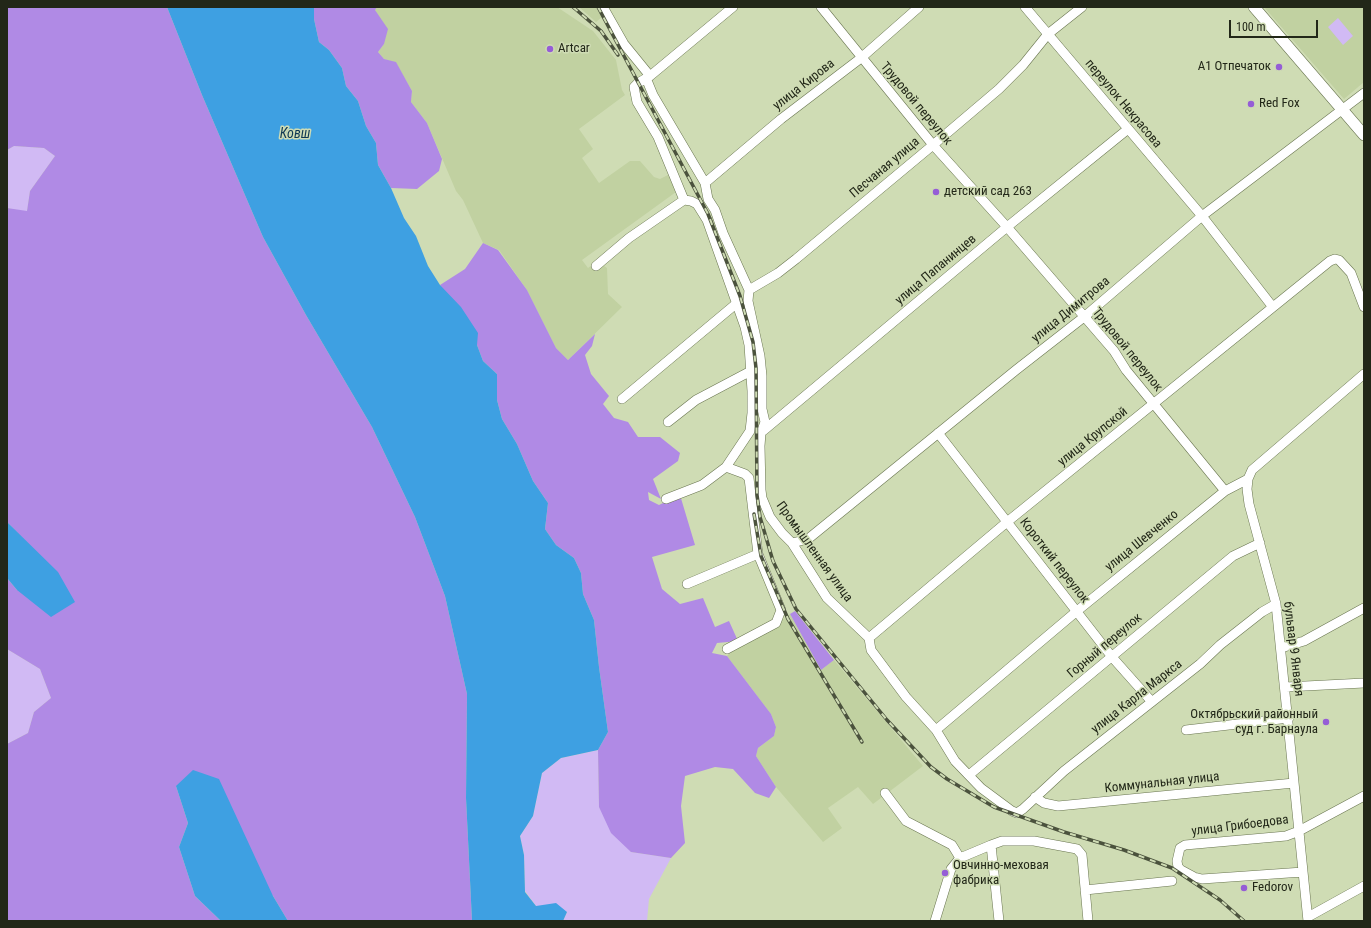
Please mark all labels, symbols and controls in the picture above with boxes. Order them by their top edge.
scale bar [1231,12,1320,38]
text: 100 m [1236,20,1266,34]
place label: Artcar [558,41,590,57]
marker: Artcar [545,44,555,54]
street label: улица Кирова [770,56,838,114]
street label: переулок Некрасова [1081,56,1165,152]
street label: Трудовой переулок [877,59,955,149]
place label: А1 Отпечаток [1198,59,1271,75]
marker: А1 Отпечаток [1274,62,1284,72]
place label: Red Fox [1259,96,1300,112]
marker: Red Fox [1246,99,1256,109]
water label: Ковш [280,126,310,142]
street label: Песчаная улица [847,134,923,202]
place label: детский сад 263 [944,184,1032,200]
marker: детский сад 263 [931,187,941,197]
street label: улица Папанинцев [892,232,980,308]
street label: улица Димитрова [1029,274,1113,346]
street label: Трудовой переулок [1088,305,1166,395]
street label: улица Крупской [1055,404,1131,470]
street label: Промышленная улица [772,499,856,605]
street label: улица Шевченко [1102,507,1182,575]
street label: Короткий переулок [1016,515,1092,607]
street label: бульвар 9 Января [1279,601,1307,697]
street label: Горный переулок [1064,610,1146,682]
street label: улица Карла Маркса [1088,657,1186,737]
place label: Октябрьский районный суд г. Барнаула [1190,707,1318,738]
marker: Октябрьский районный суд г. Барнаула [1321,717,1331,727]
street label: Коммунальная улица [1104,769,1220,797]
street label: улица Грибоедова [1191,812,1289,840]
place label: Овчинно-меховая фабрика [953,858,1049,889]
marker: Овчинно-меховая фабрика [940,868,950,878]
place label: Fedorov [1252,880,1293,896]
marker: Fedorov [1239,883,1249,893]

